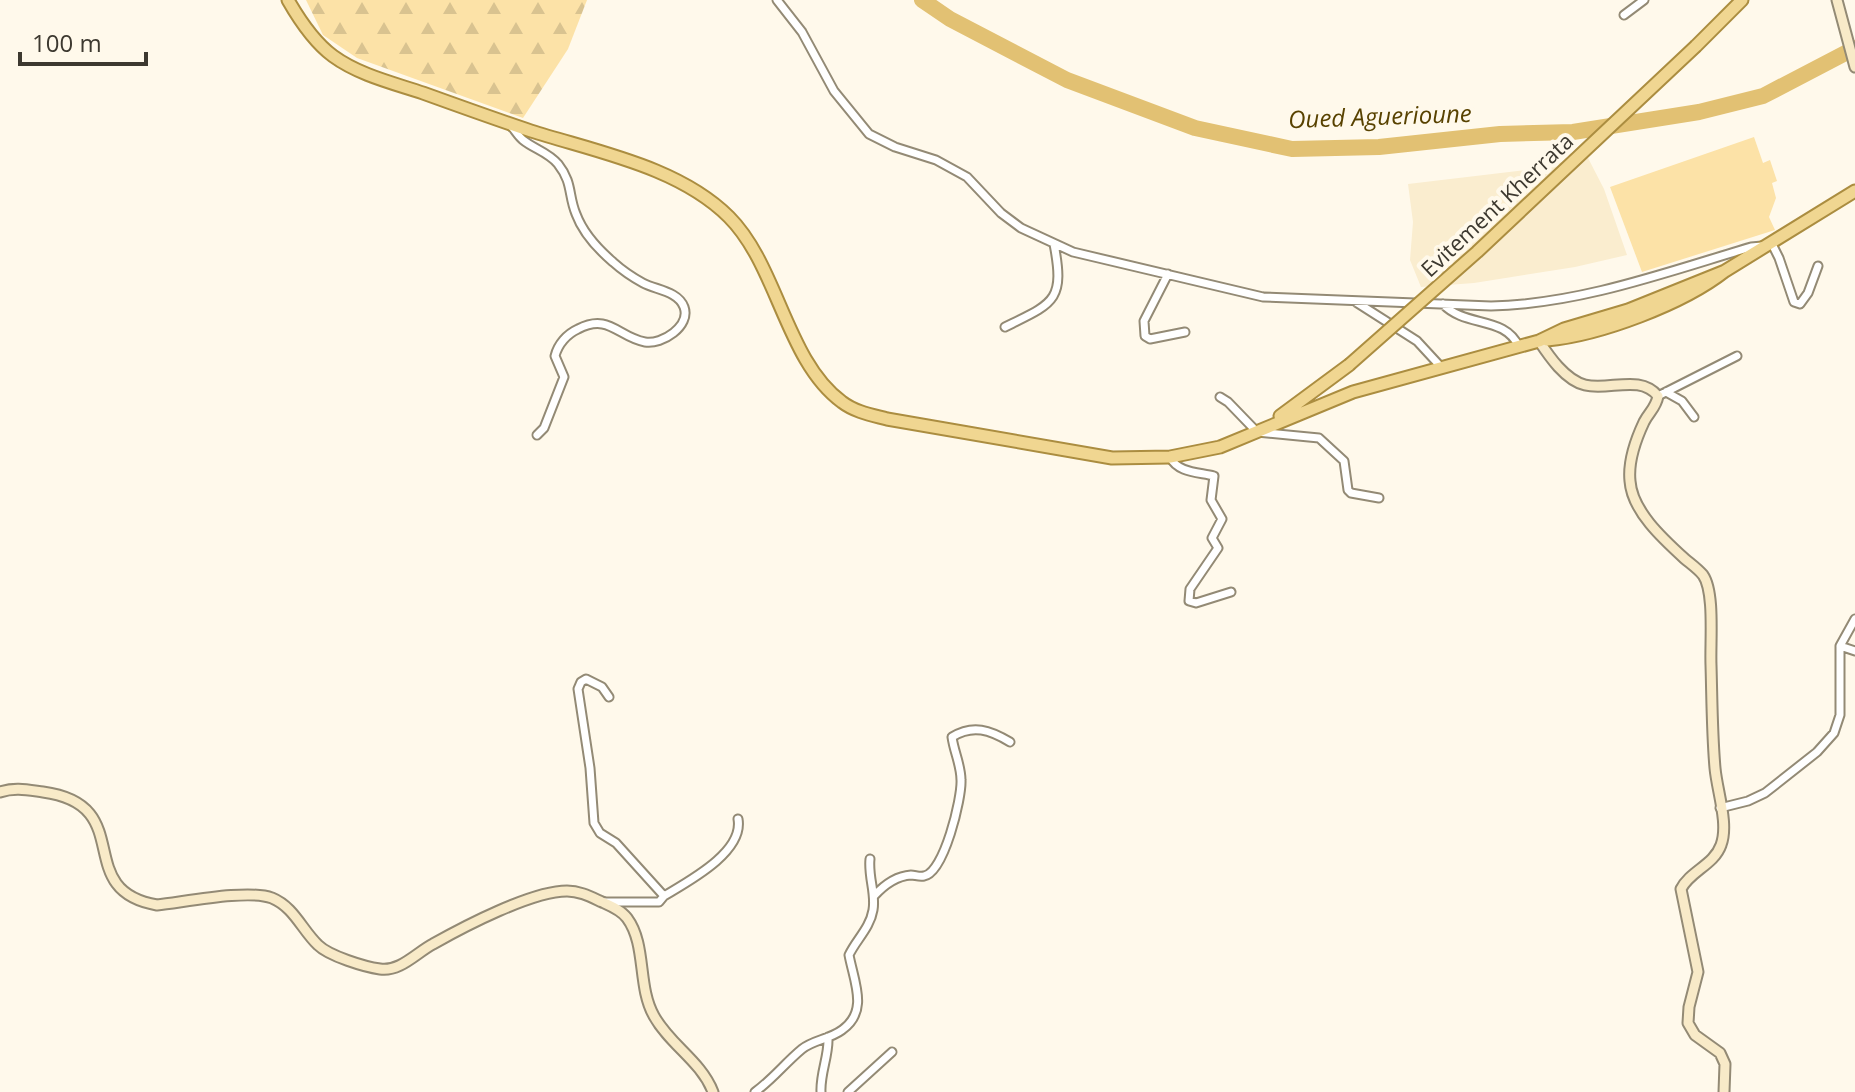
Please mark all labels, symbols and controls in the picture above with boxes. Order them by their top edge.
scale bar [20,16,146,66]
text: 100 m [32,26,102,59]
water label: Oued Aguerioune [1288,96,1472,135]
street label: Evitement Kherrata [1414,126,1579,283]

